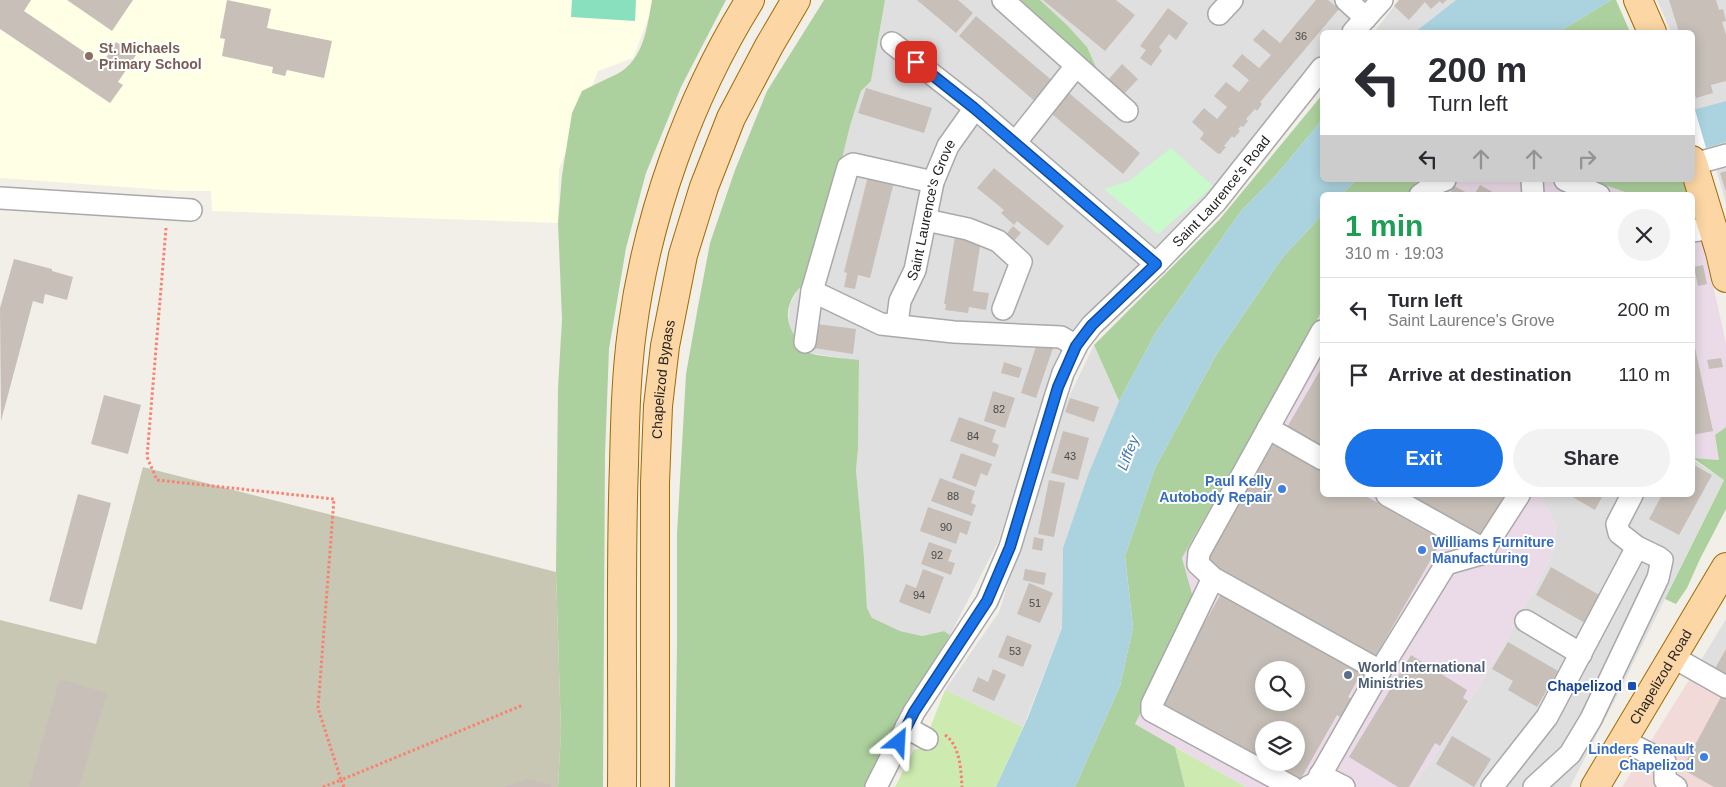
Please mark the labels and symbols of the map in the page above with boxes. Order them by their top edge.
house number: 36 [1295,30,1307,42]
place label: St. Michaels Primary School [99,40,202,72]
pin [895,41,937,83]
marker: St. Michaels Primary School [83,50,95,62]
street label: Saint Laurence's Road [1169,133,1273,250]
street label: Saint Laurence's Grove [903,136,958,283]
street label: Chapelizod Bypass [649,318,678,439]
house number: 82 [993,403,1005,415]
house number: 84 [967,430,979,442]
water label: Liffey [1113,432,1142,473]
house number: 43 [1064,450,1076,462]
place label: Paul Kelly Autobody Repair [1159,473,1273,505]
marker: Paul Kelly Autobody Repair [1276,483,1288,495]
house number: 88 [947,490,959,502]
house number: 90 [940,521,952,533]
place label: Williams Furniture Manufacturing [1432,534,1554,566]
marker: Williams Furniture Manufacturing [1416,544,1428,556]
house number: 92 [931,549,943,561]
house number: 94 [913,589,925,601]
house number: 51 [1029,597,1041,609]
street label: Chapelizod Road [1626,627,1695,727]
house number: 53 [1009,645,1021,657]
place label: World International Ministries [1358,659,1485,691]
marker: World International Ministries [1342,669,1354,681]
place label: Chapelizod [1547,678,1622,694]
marker: Chapelizod [1626,680,1638,692]
position arrow [872,715,924,767]
place label: Linders Renault Chapelizod [1588,741,1694,773]
marker: Linders Renault Chapelizod [1698,751,1710,763]

